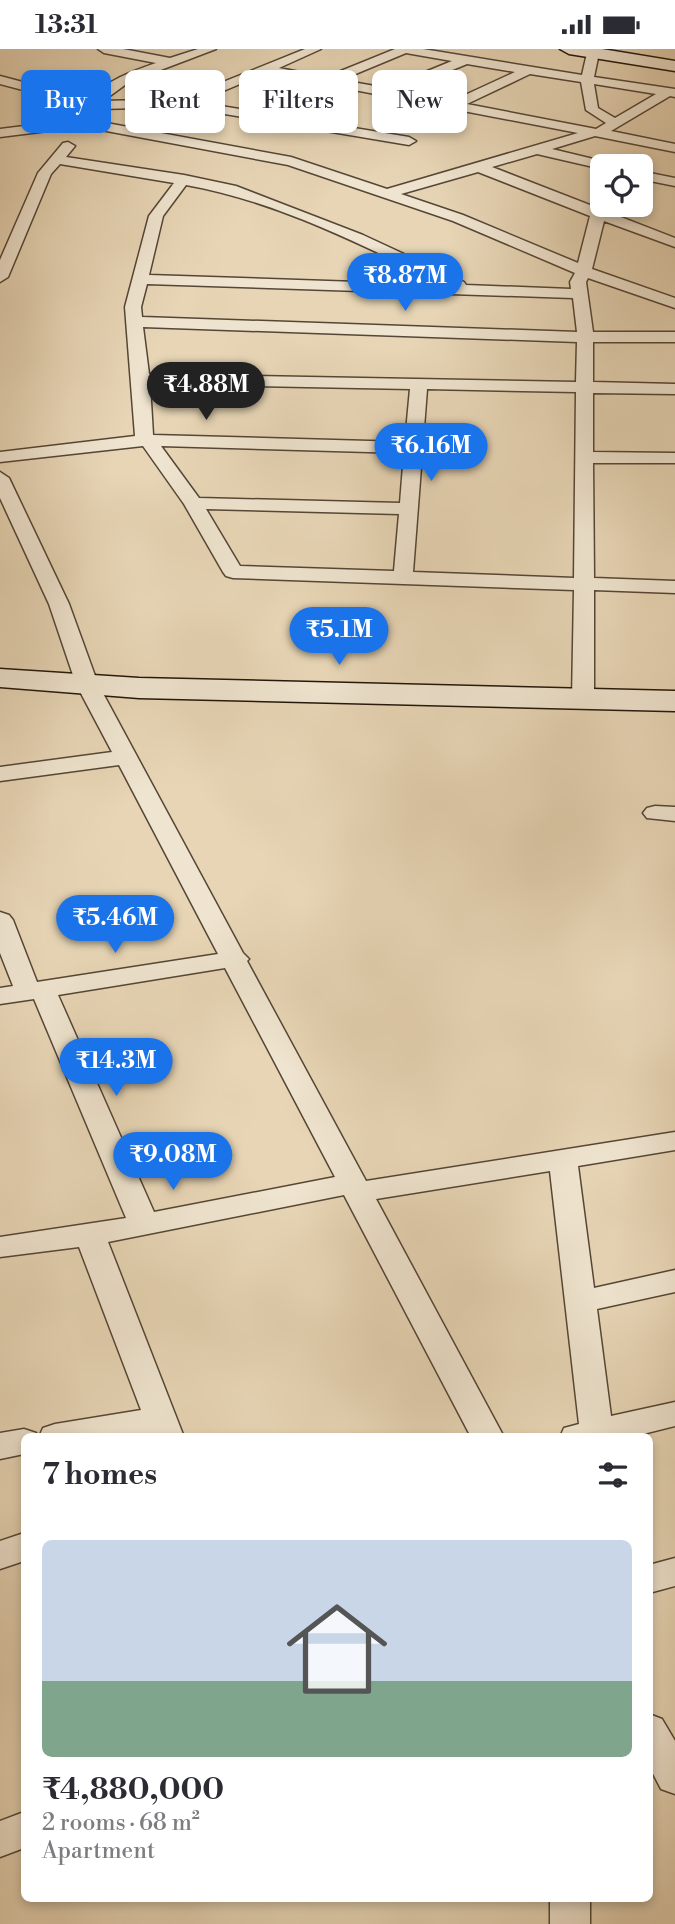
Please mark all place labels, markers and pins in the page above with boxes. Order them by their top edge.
pin: ₹8.87M [348,253,462,313]
pin: ₹4.88M [149,363,263,422]
pin: ₹6.16M [374,423,488,483]
pin: ₹5.1M [290,607,388,667]
pin: ₹5.46M [58,895,172,955]
pin: ₹14.3M [59,1039,173,1098]
pin: ₹9.08M [116,1133,230,1192]

